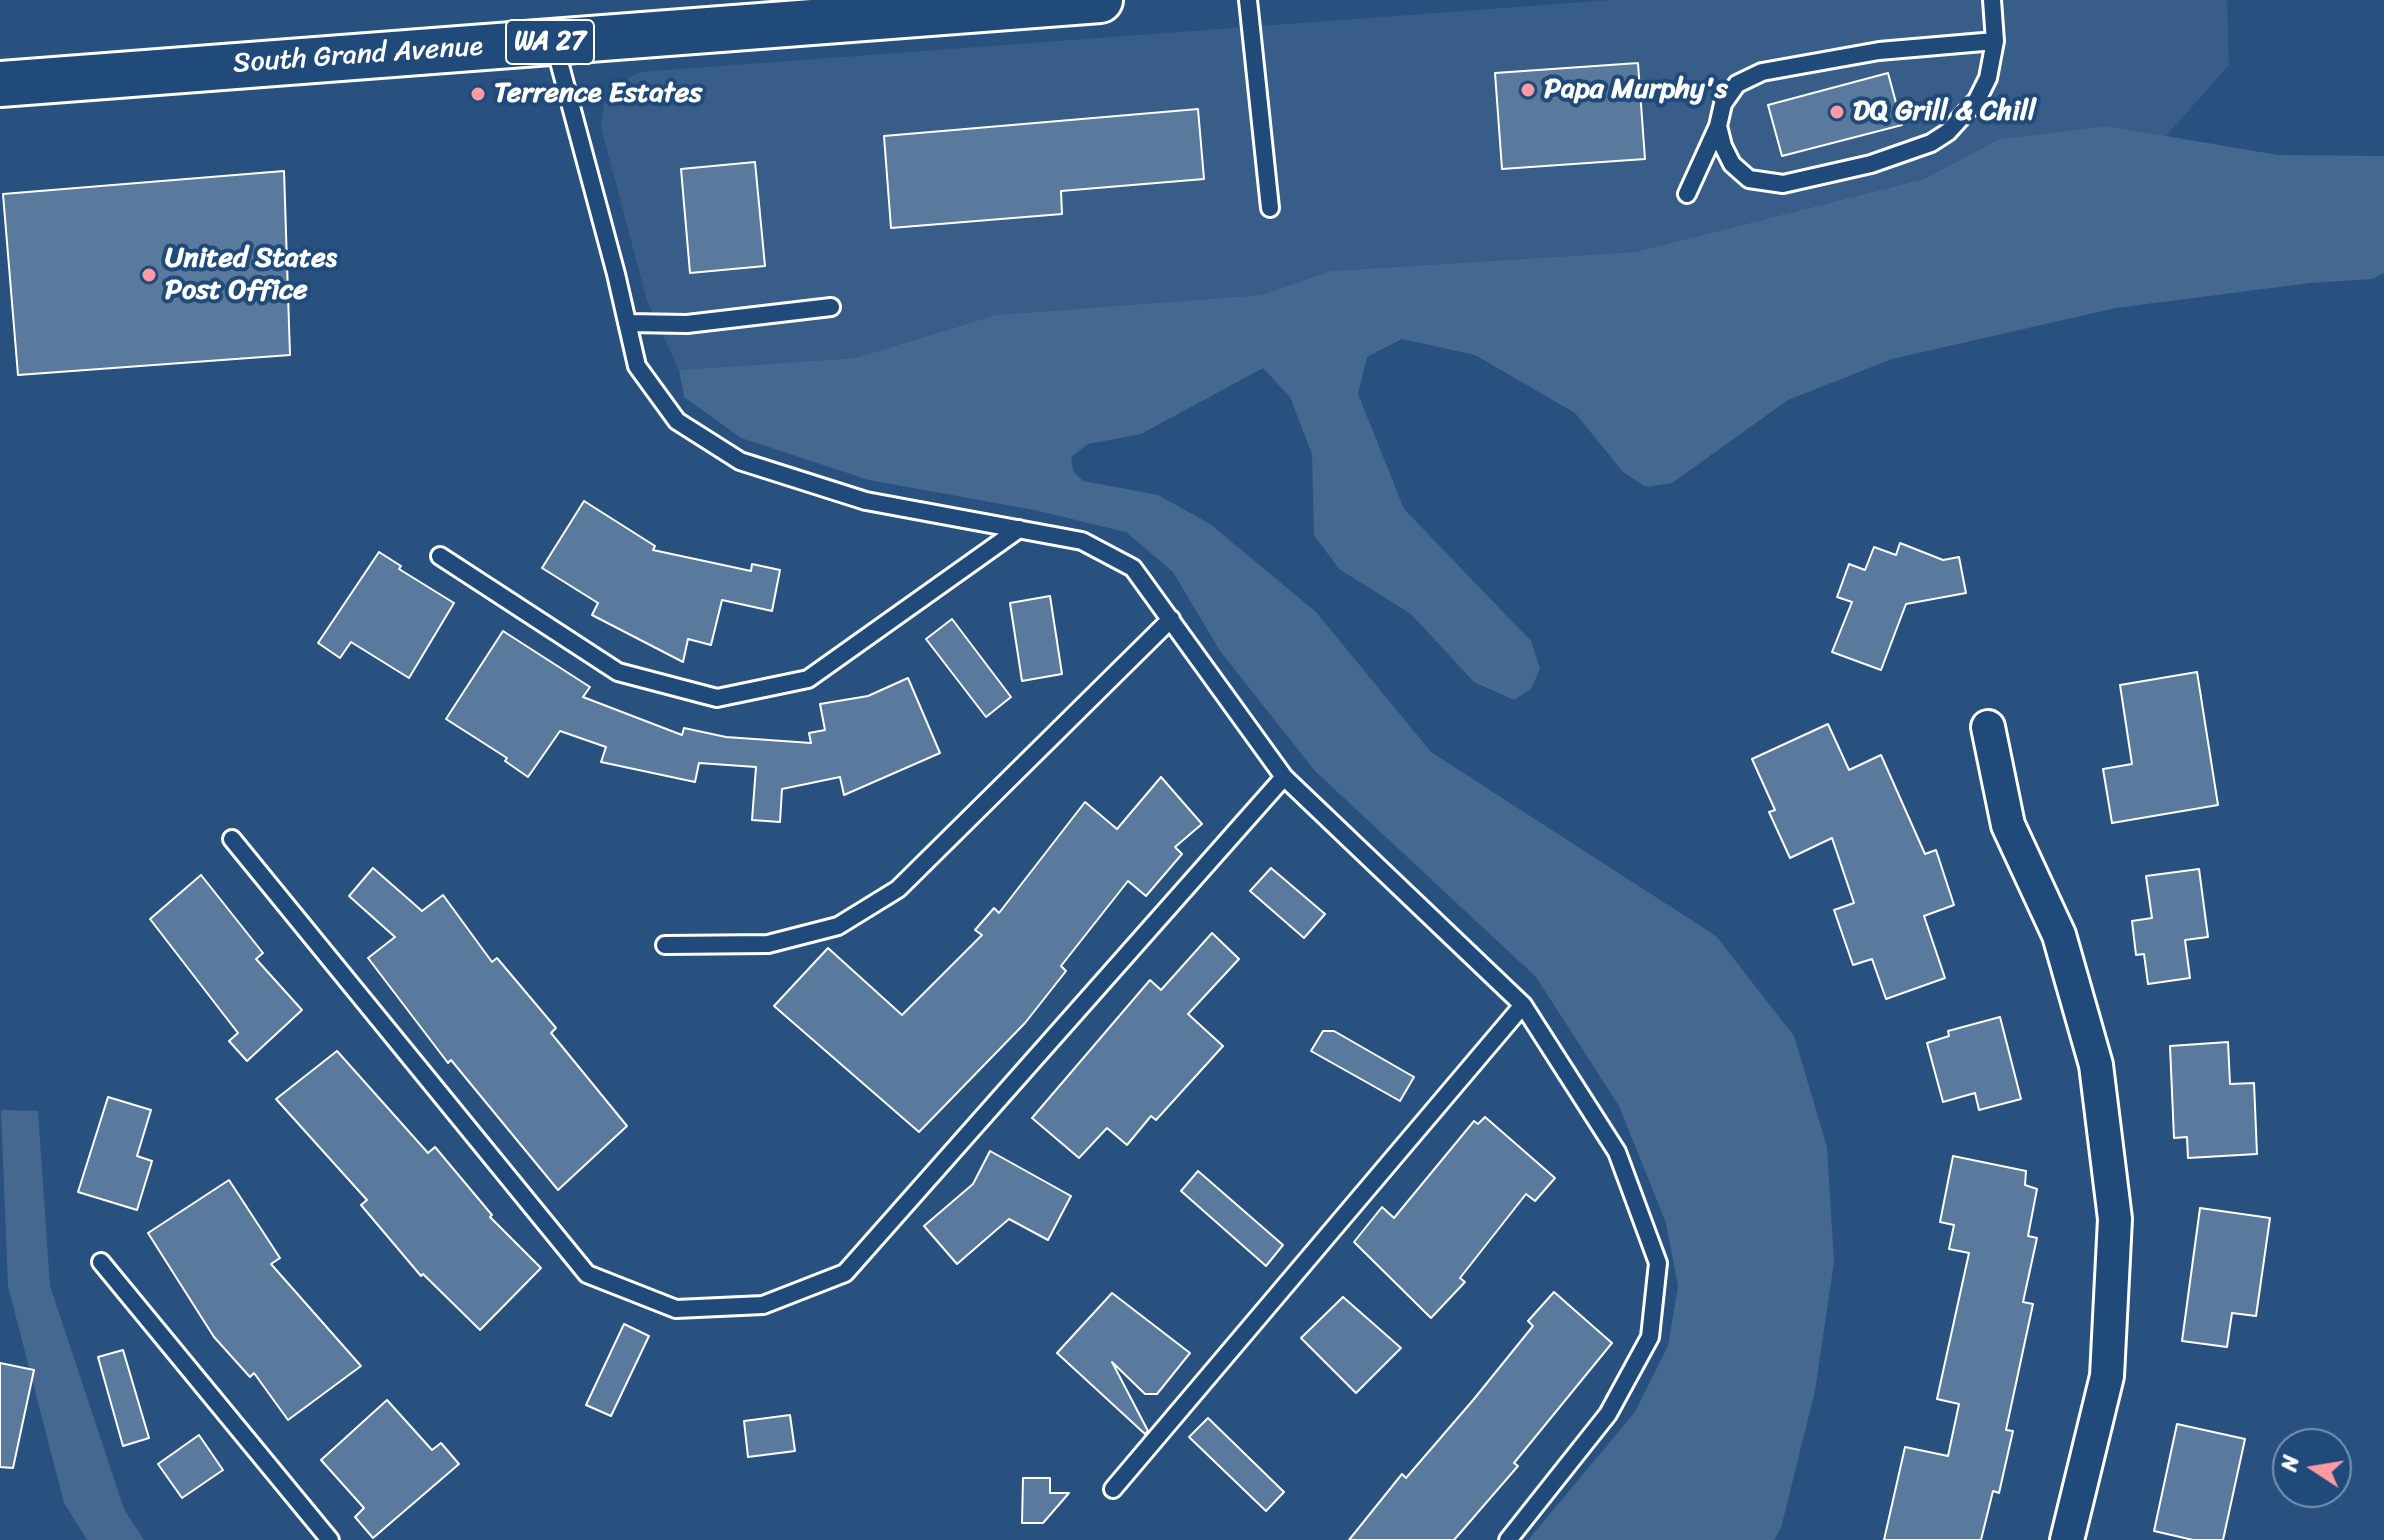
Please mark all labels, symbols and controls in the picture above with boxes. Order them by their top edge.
road number: WA 27 [506,20,594,64]
street label: South Grand Avenue [232,31,484,81]
place label: Papa Murphy's [1544,73,1728,107]
place label: Terrence Estates [494,77,702,111]
marker: Papa Murphy's [1519,81,1537,99]
marker: Terrence Estates [469,85,487,103]
place label: DQ Grill & Chill [1853,95,2036,129]
marker: DQ Grill & Chill [1828,103,1846,121]
place label: United States Post Office [165,242,337,308]
marker: United States Post Office [140,266,158,284]
north arrow [2272,1428,2352,1508]
text: N [2269,1452,2311,1475]

